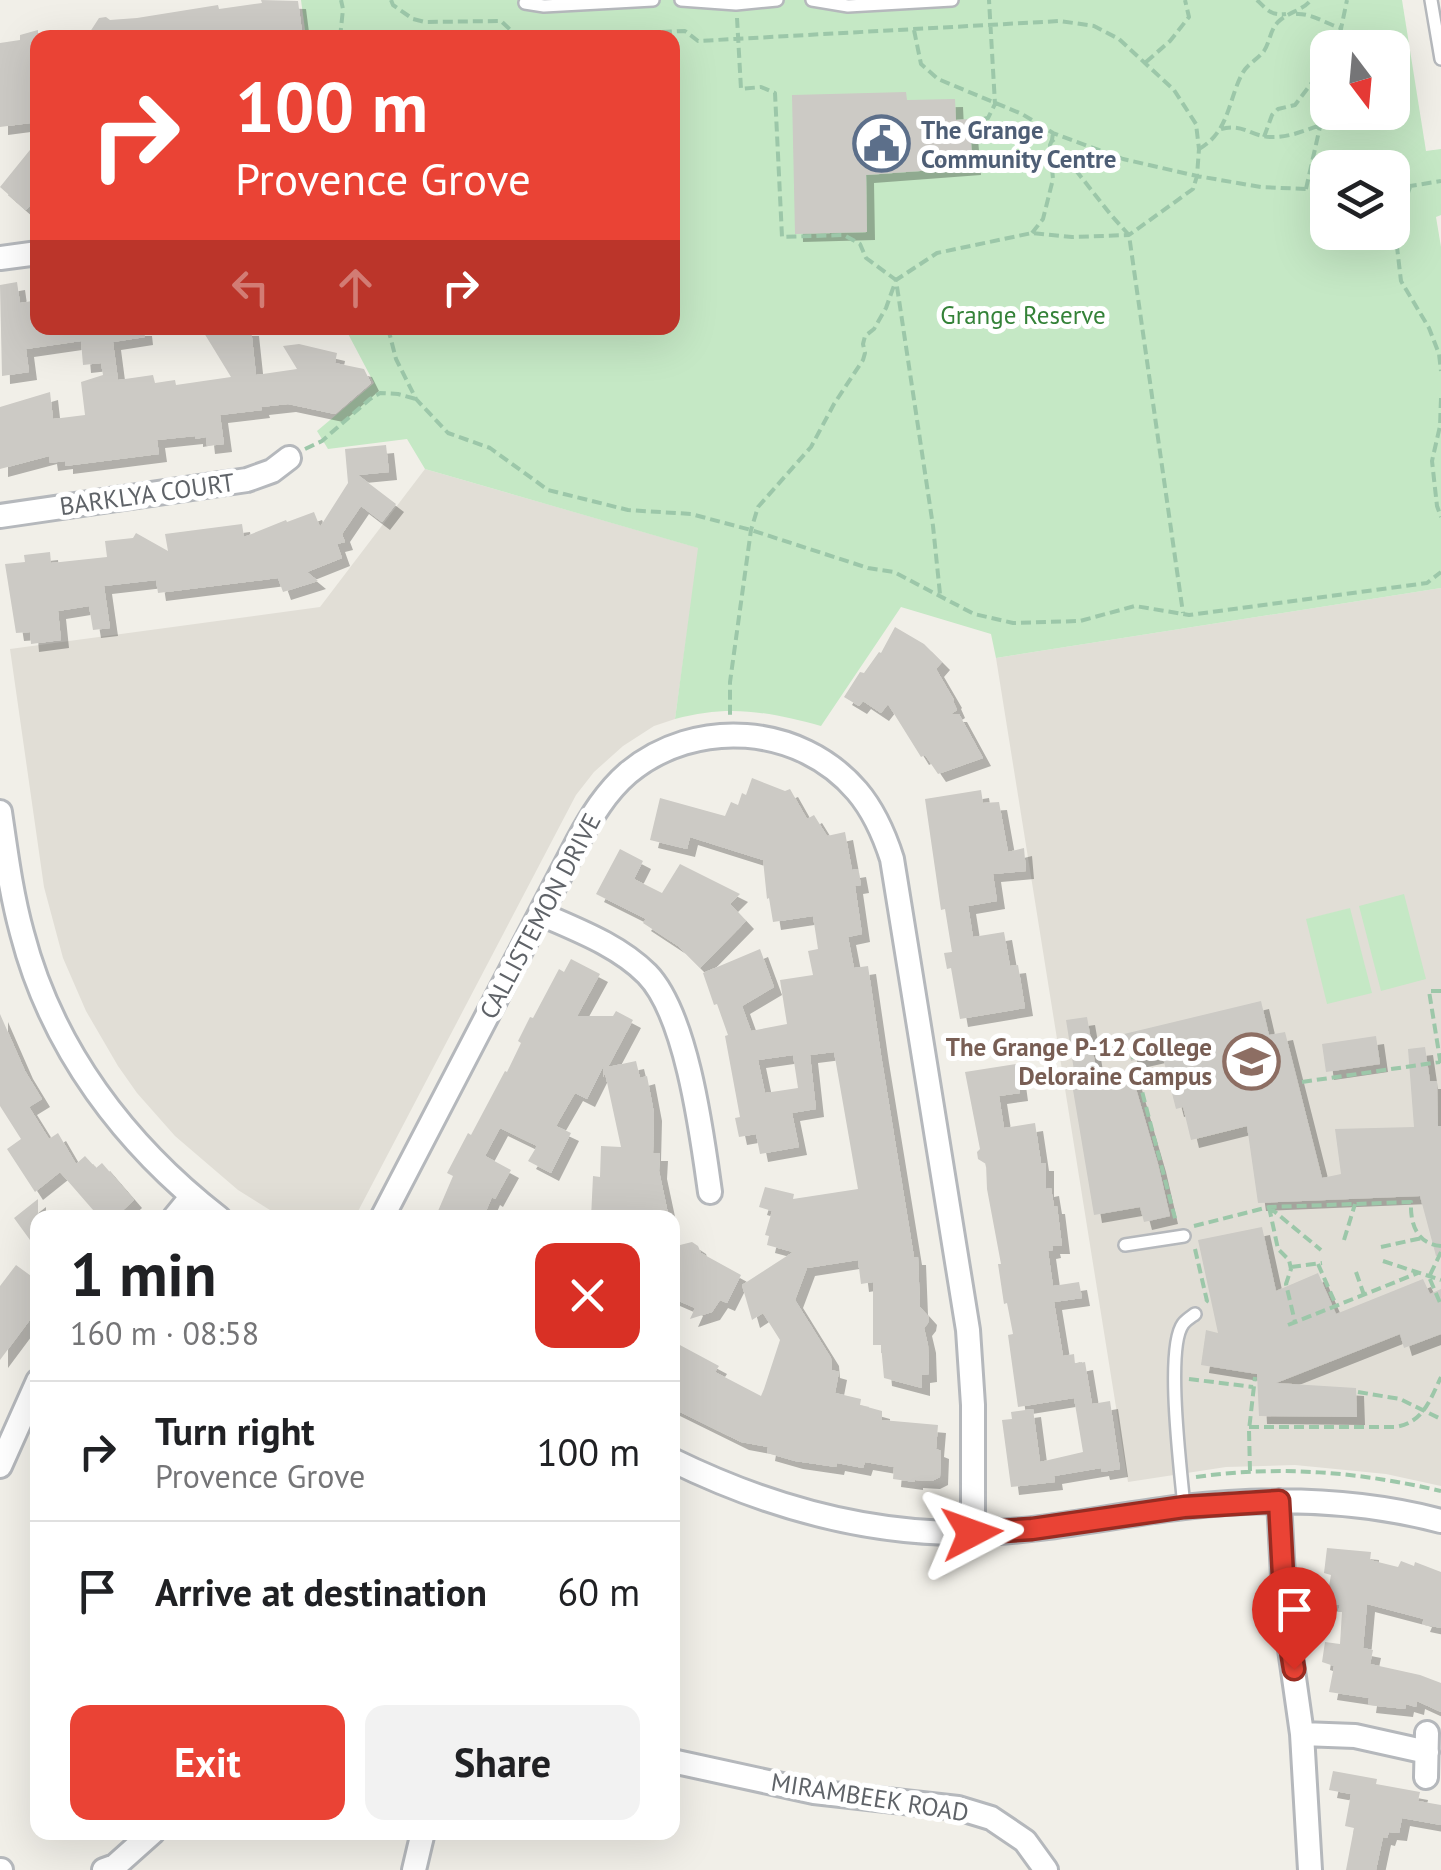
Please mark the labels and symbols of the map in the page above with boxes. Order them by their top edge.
north arrow [1310,30,1410,130]
public building icon: The Grange Community Centre [852,114,912,174]
place label: The Grange Community Centre [921,114,1116,175]
park label: Grange Reserve [940,299,1106,331]
street label: BARKLYA COURT [57,466,237,522]
street label: CALLISTEMON DRIVE [472,808,608,1024]
place label: The Grange P-12 College Deloraine Campus [946,1031,1212,1092]
school or university icon: The Grange P-12 College Deloraine Campus [1221,1031,1281,1091]
position arrow [920,1481,1024,1585]
pin [1252,1567,1337,1670]
street label: MIRAMBEEK ROAD [769,1766,971,1828]

